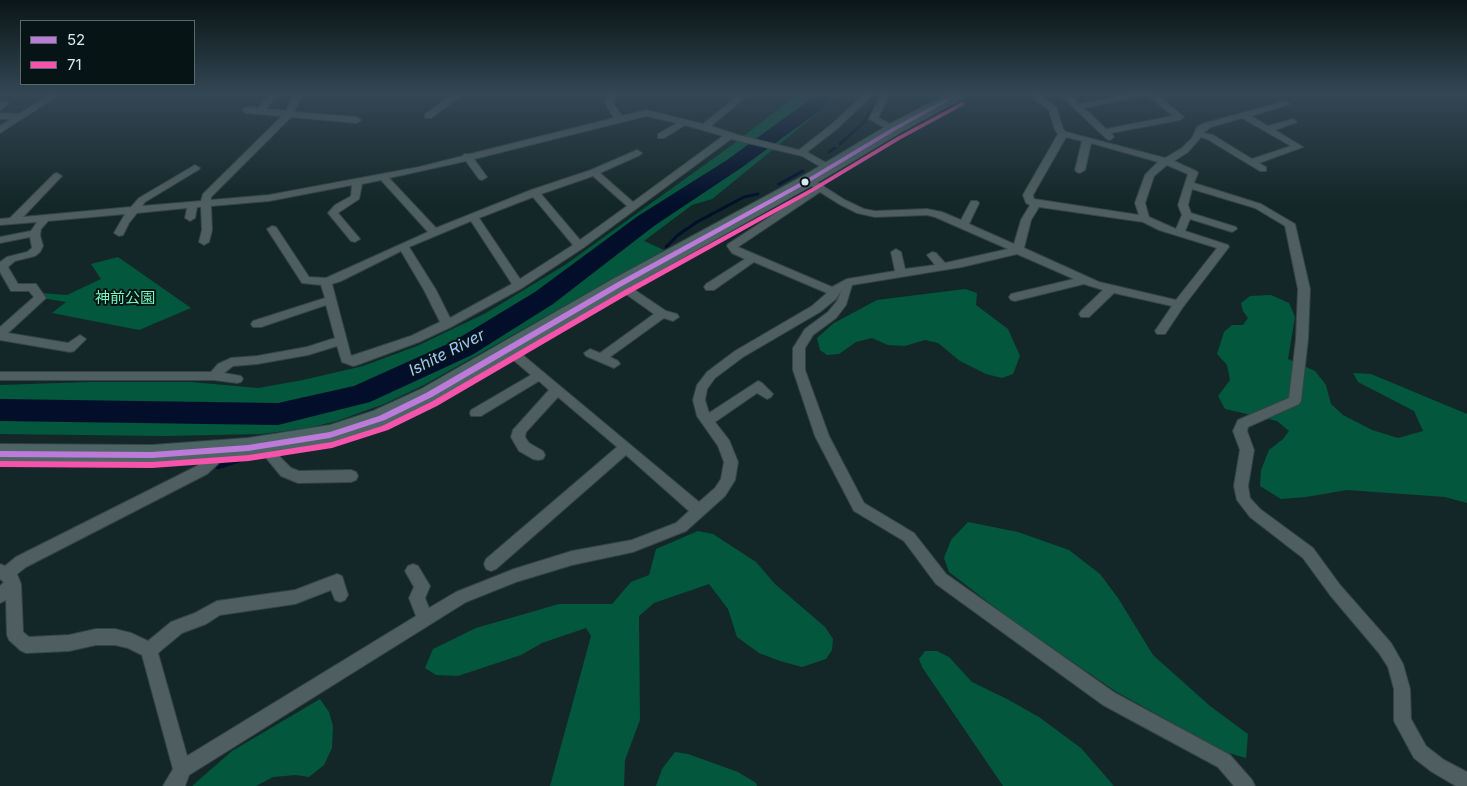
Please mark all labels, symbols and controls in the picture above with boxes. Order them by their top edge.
legend [20,20,195,85]
text: 52 [67,30,85,49]
text: 71 [67,55,82,74]
unlabelled marker [800,177,810,187]
park label: 神前公園 [95,289,155,307]
water label: Ishite River [406,326,488,380]

